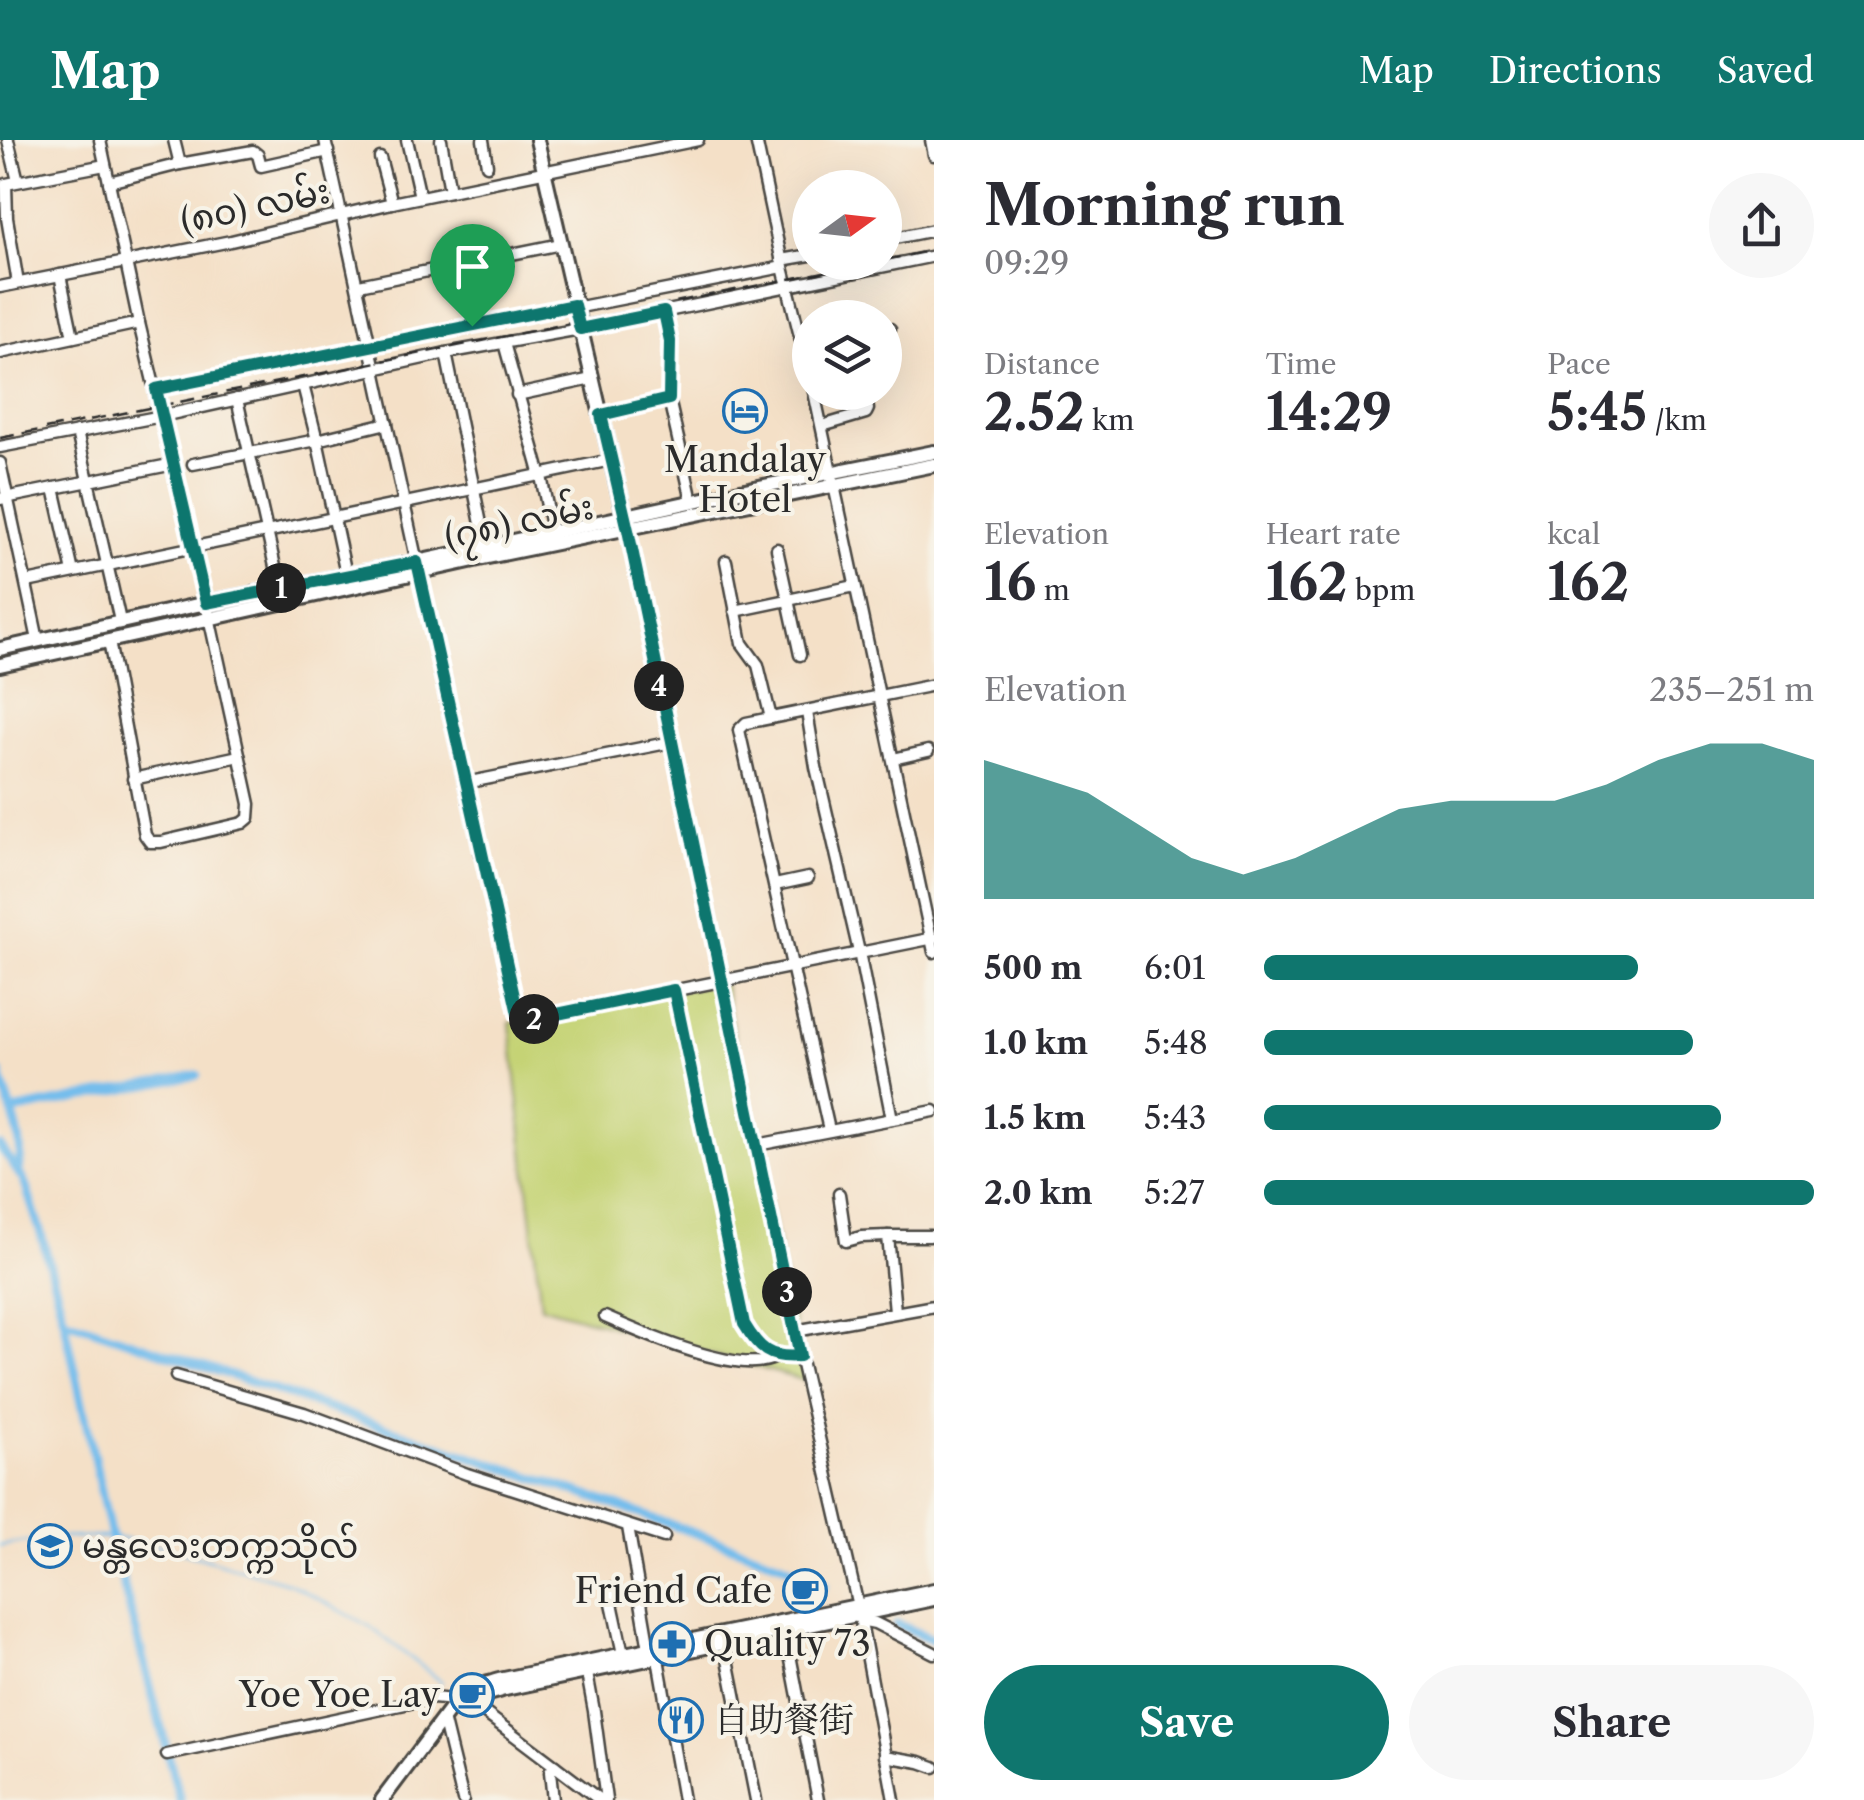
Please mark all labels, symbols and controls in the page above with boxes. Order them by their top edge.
text: Map [50,41,161,100]
text: Map [1359,49,1434,92]
text: Directions [1489,49,1662,92]
text: Saved [1717,49,1814,92]
street label: (၈၀) လမ်း [176,167,333,242]
north arrow [792,170,902,280]
map controls [792,170,902,410]
text: Morning run [984,172,1345,239]
button: share [1709,173,1814,278]
pin [430,224,515,327]
icon: arrive [445,239,500,294]
text: 09:29 [984,243,1069,282]
button: layers [792,300,902,410]
text: Distance [984,347,1100,381]
text: Time [1266,347,1336,381]
text: Pace [1547,347,1611,381]
text: 2.52 [984,381,1085,443]
text: 14:29 [1266,381,1392,443]
text: 5:45 [1547,381,1647,443]
hotel icon: Mandalay Hotel [722,388,768,434]
text: km [1085,403,1134,437]
text: /km [1647,403,1707,437]
place label: Mandalay Hotel [664,438,827,521]
street label: (၇၈) လမ်း [440,483,599,565]
text: Elevation [984,517,1109,551]
text: Heart rate [1266,517,1401,551]
text: kcal [1547,517,1600,551]
text: 16 [984,551,1036,613]
text: 162 [1266,551,1348,613]
text: 162 [1547,551,1629,613]
pin: 1 [256,563,306,613]
text: 1 [275,571,287,605]
text: m [1036,573,1070,607]
text: bpm [1348,573,1415,607]
pin: 4 [634,661,684,711]
text: 4 [651,669,667,703]
text: Elevation [984,670,1127,709]
text: 235–251 m [1649,670,1814,709]
text: 500 m [984,948,1082,987]
text: 6:01 [1144,948,1205,987]
pin: 2 [509,994,559,1044]
text: 2 [526,1002,542,1036]
text: 1.0 km [984,1023,1088,1062]
text: 5:48 [1144,1023,1208,1062]
text: 1.5 km [984,1098,1086,1137]
text: 5:43 [1144,1098,1206,1137]
text: 2.0 km [984,1173,1093,1212]
text: 5:27 [1144,1173,1205,1212]
pin: 3 [762,1267,812,1317]
text: 3 [779,1275,795,1309]
place label: မန္တလေးတက္ကသိုလ် [82,1522,358,1574]
school or university icon: မန္တလေးတက္ကသိုလ် [27,1523,73,1569]
cafe icon: Friend Cafe [782,1568,828,1614]
place label: Friend Cafe [575,1569,772,1612]
pharmacy icon: Quality 73 [649,1621,695,1667]
place label: Quality 73 [704,1622,871,1665]
button: Save [984,1665,1389,1780]
button: Share [1409,1665,1814,1780]
cafe icon: Yoe Yoe Lay [449,1672,495,1718]
place label: Yoe Yoe Lay [238,1673,441,1716]
restaurant icon: 自助餐街 [658,1697,704,1743]
place label: 自助餐街 [714,1698,854,1741]

